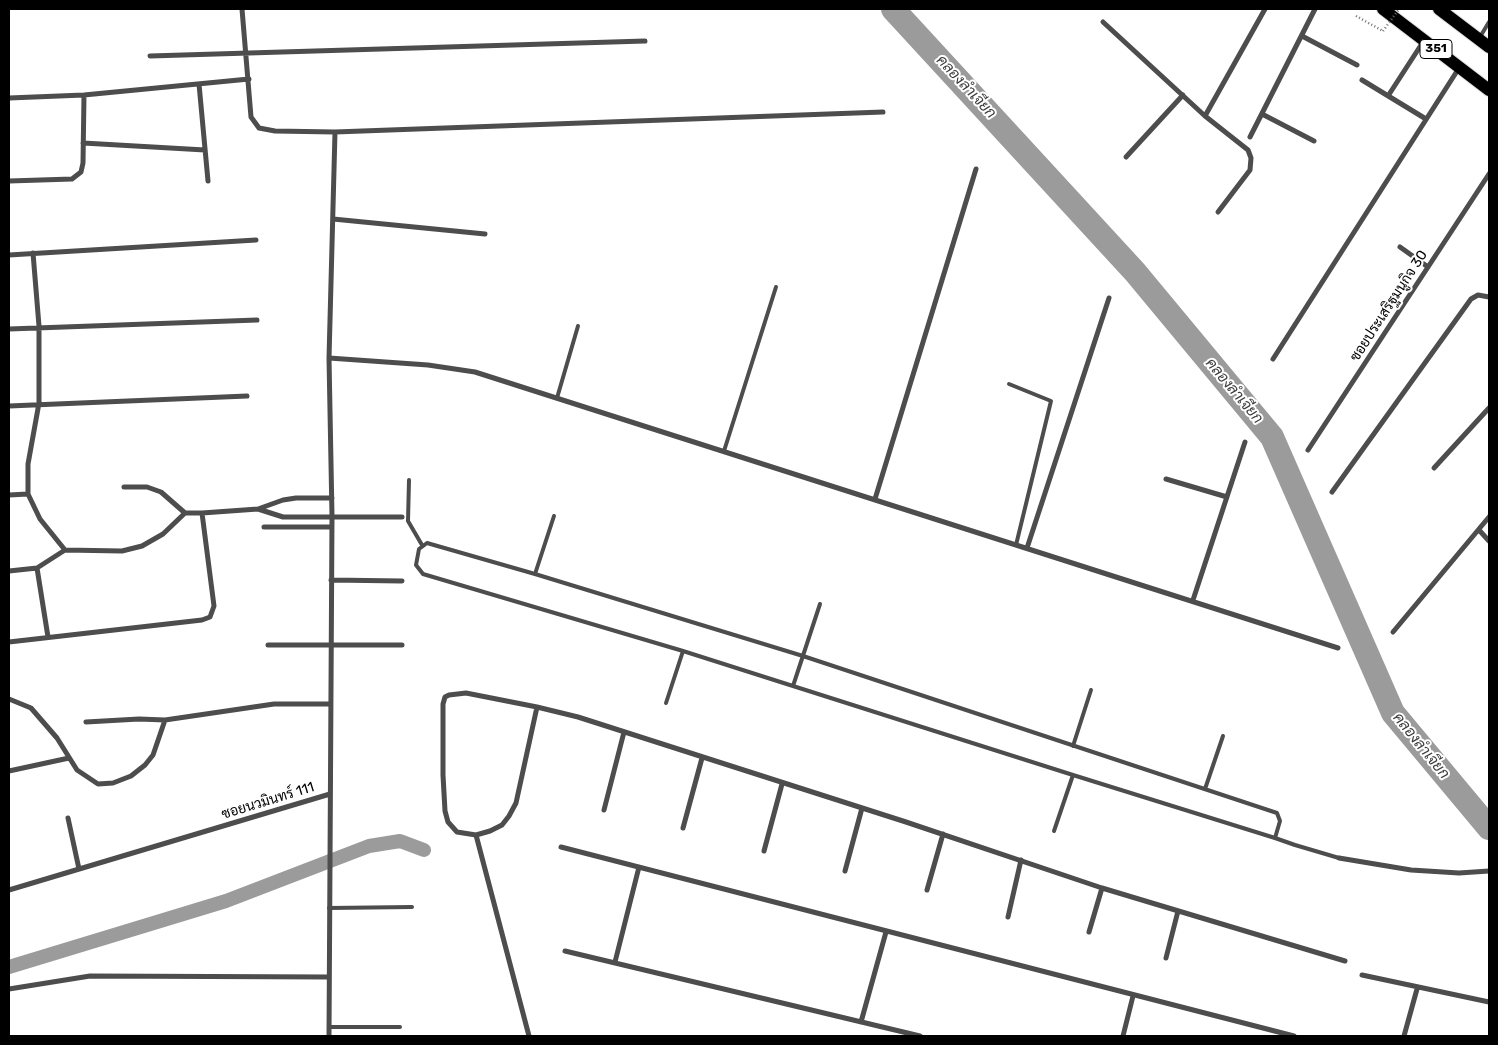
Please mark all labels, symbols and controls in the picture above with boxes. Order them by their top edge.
road number: 351 [1420,40,1452,59]
water label: คลองลำเจียก [932,52,1000,122]
street label: ซอยประเสริฐมนูกิจ 30 [1347,247,1431,365]
water label: คลองลำเจียก [1202,355,1266,427]
water label: คลองลำเจียก [1389,709,1453,783]
street label: ซอยนวมินทร์ 111 [220,779,316,823]

